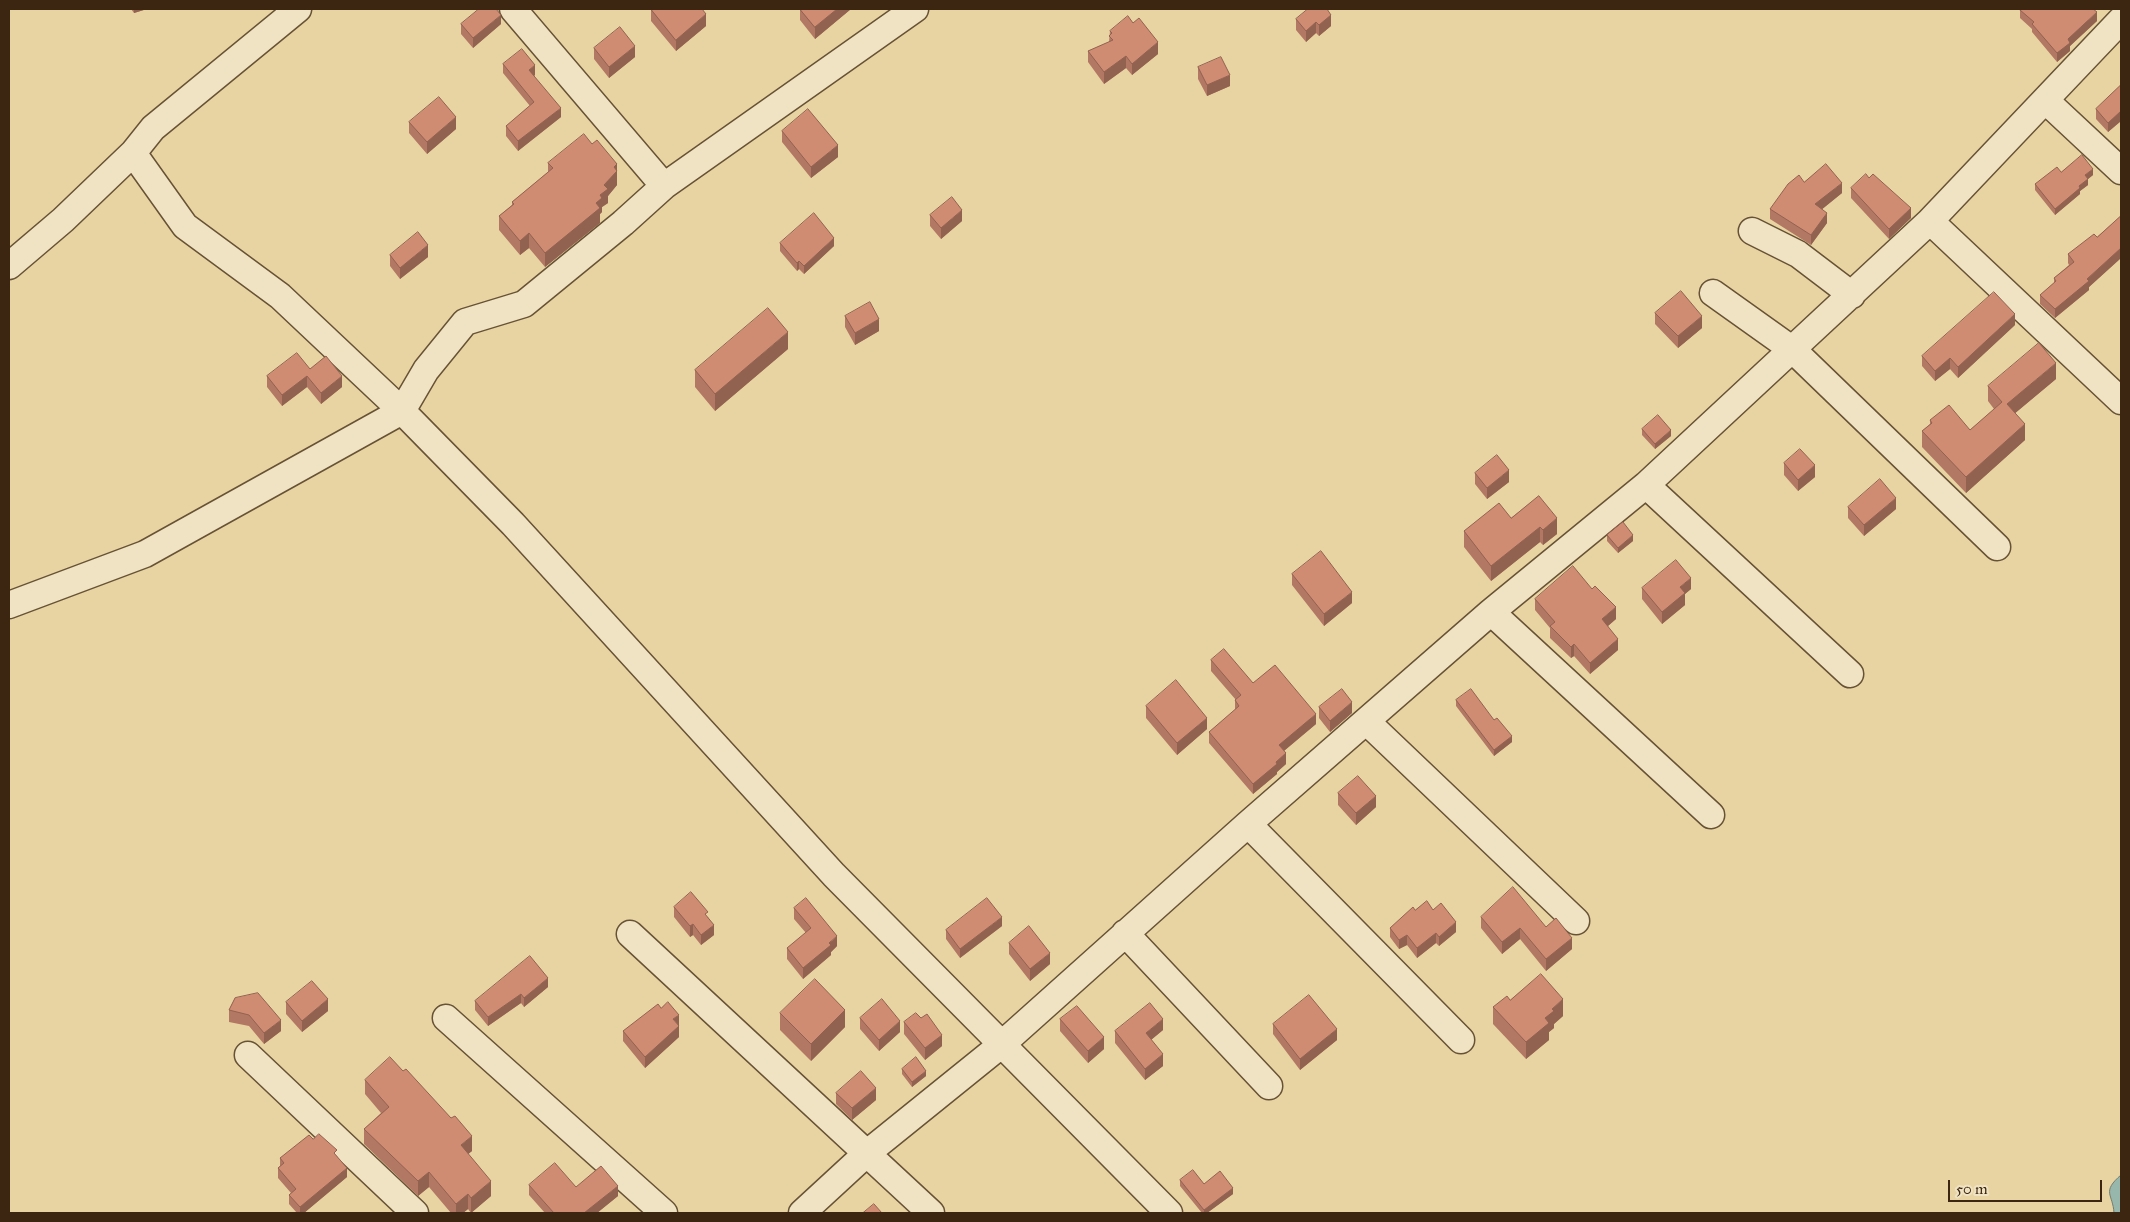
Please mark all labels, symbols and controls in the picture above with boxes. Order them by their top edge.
scale bar [1950,1170,2104,1202]
text: 50 m [1956,1180,1988,1198]

